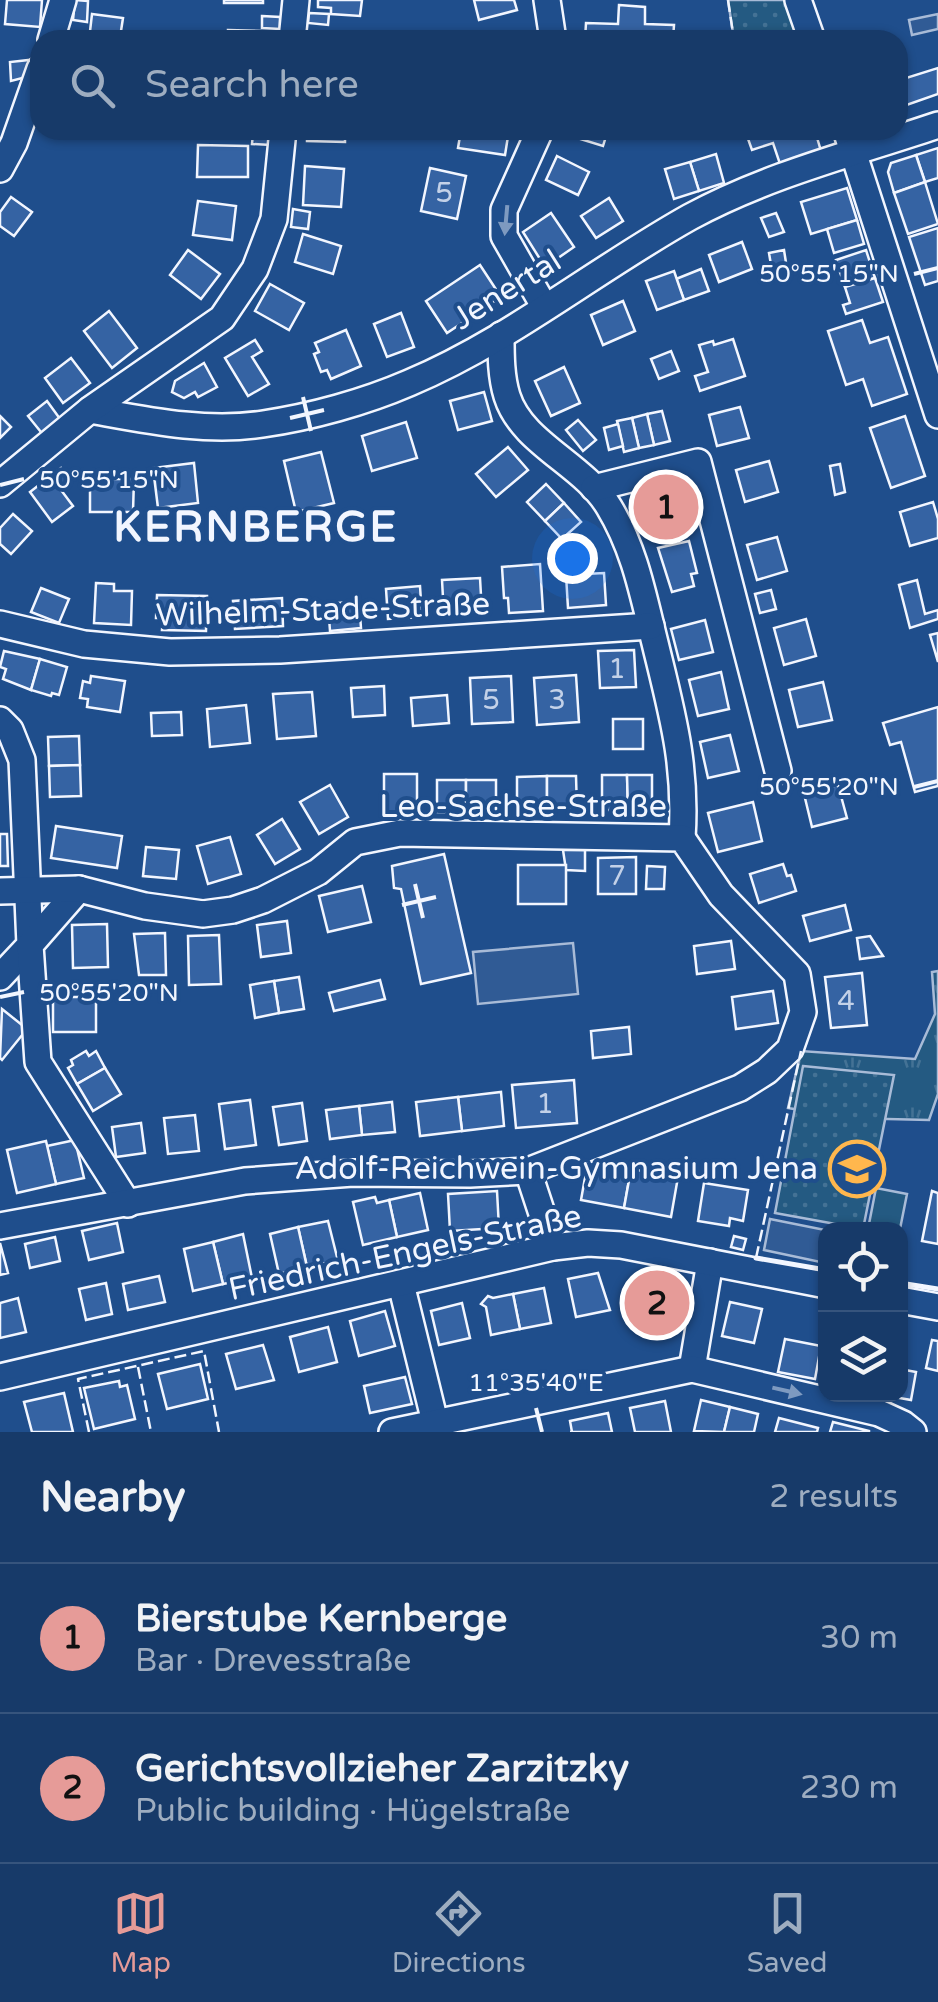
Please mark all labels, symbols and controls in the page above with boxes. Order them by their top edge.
search box [30,30,908,140]
icon: search [65,58,120,113]
text: Search here [145,62,359,108]
house number: 5 [435,176,453,210]
one-way arrow [497,205,513,236]
street label: Jenertal [446,242,568,338]
text: 50°55'15"N [759,259,899,289]
text: 50°55'15"N [39,465,179,495]
pin: 1 [634,470,698,544]
district label: KERNBERGE [113,502,399,553]
your location [547,533,598,584]
street label: Wilhelm-Stade-Straße [155,585,491,635]
house number: 1 [608,652,626,686]
house number: 5 [482,683,500,717]
house number: 3 [548,683,566,717]
text: 50°55'20"N [759,772,899,802]
street label: Leo-Sachse-Straße [379,788,667,826]
house number: 7 [608,859,626,893]
text: 50°55'20"N [39,978,179,1008]
house number: 4 [837,984,855,1018]
house number: 1 [536,1087,554,1121]
school or university icon: Adolf-Reichwein-Gymnasium Jena [827,1139,887,1199]
place label: Adolf-Reichwein-Gymnasium Jena [294,1150,818,1188]
street label: Friedrich-Engels-Straße [225,1197,585,1309]
map controls [818,1222,908,1402]
button: locate [818,1222,908,1312]
pin: 2 [624,1266,690,1340]
button: layers [818,1312,908,1402]
text: 11°35'40"E [468,1368,604,1398]
one-way arrow [772,1384,803,1399]
text: Nearby [40,1472,185,1523]
text: 2 results [769,1478,898,1516]
text: Bierstube Kernberge [135,1596,507,1642]
text: 1 [62,1619,83,1657]
text: 30 m [820,1619,898,1657]
text: Bar · Drevesstraße [135,1642,411,1680]
text: Gerichtsvollzieher Zarzitzky [135,1746,629,1792]
text: 2 [62,1769,83,1807]
text: 230 m [800,1769,898,1807]
text: Public building · Hügelstraße [135,1792,570,1830]
tab: Map [110,1886,171,1980]
tab: Directions [392,1886,526,1980]
tab: Saved [747,1886,828,1980]

